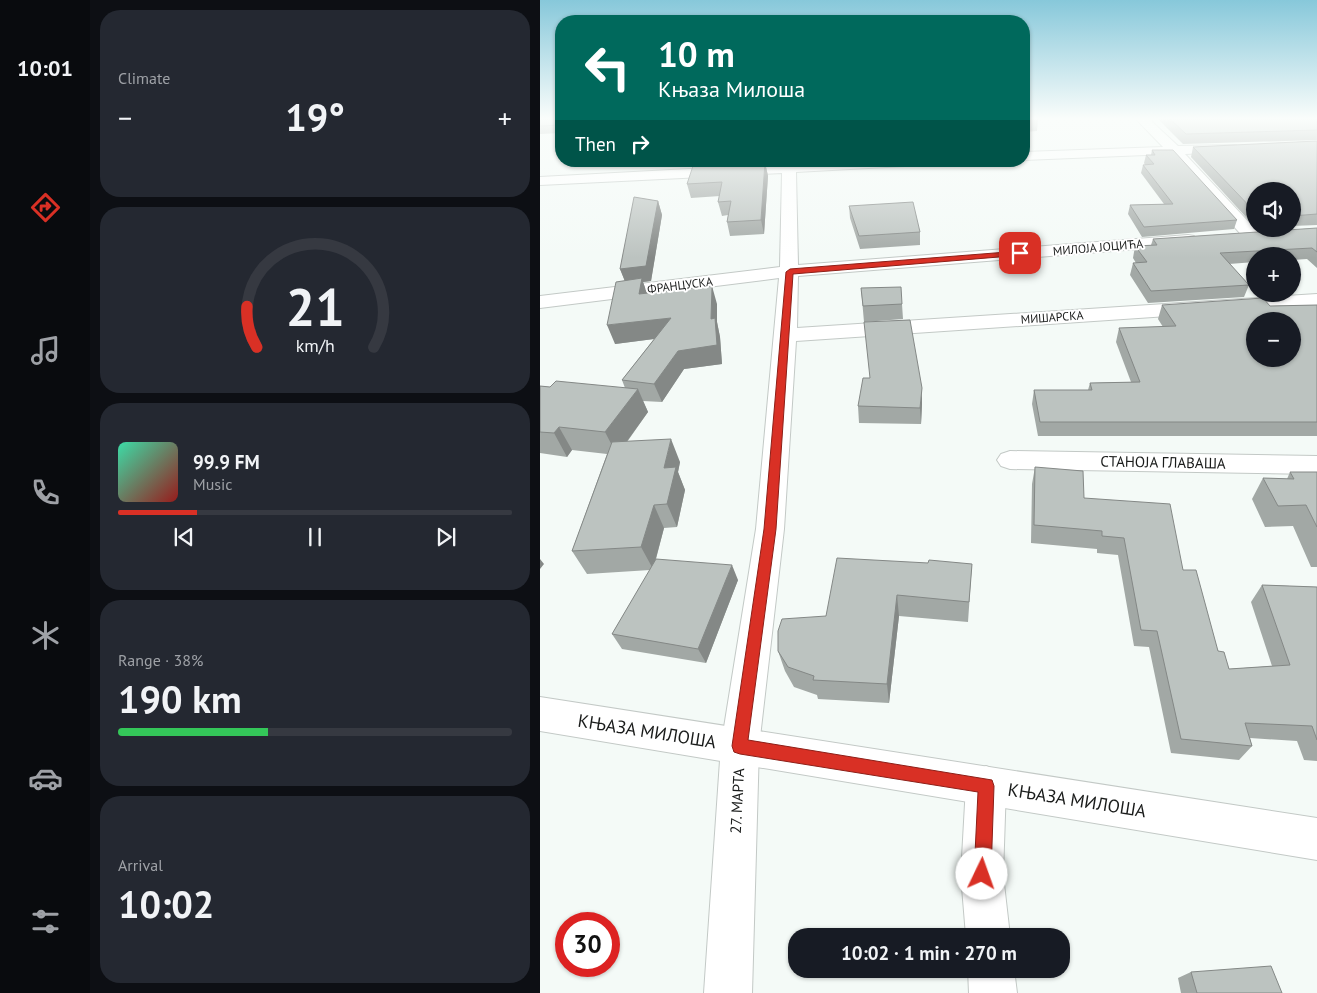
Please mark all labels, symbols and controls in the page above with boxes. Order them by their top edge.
text: 10 m [658,31,735,77]
icon: left [575,35,640,100]
text: 10:01 [17,54,73,82]
text: Climate [118,68,170,88]
text: Књаза Милоша [658,75,805,103]
text: 19° [285,92,345,141]
text: − [118,99,132,136]
text: + [498,99,512,136]
icon: right [626,130,654,158]
text: Then [575,132,616,156]
map controls [1246,182,1301,367]
button: sound [1246,182,1301,237]
icon: directions [28,190,63,225]
pin [999,232,1041,274]
street label: МИЛОЈА ЈОЦИЋА [1052,236,1144,258]
icon: arrive [1006,239,1034,267]
button: + [1246,247,1301,302]
text: 21 [286,273,344,340]
street label: ФРАНЦУСКА [646,274,714,296]
street label: МИШАРСКА [1020,307,1084,327]
button: − [1246,312,1301,367]
icon: music [28,333,63,368]
text: km/h [295,334,335,357]
text: 99.9 FM [193,450,260,474]
street label: СТАНОЈА ГЛАВАША [1100,451,1226,473]
text: Music [193,474,233,494]
icon: phone [28,475,63,510]
icon: previous [170,523,198,551]
icon: pause [301,523,329,551]
icon: next [432,523,460,551]
icon: climate [28,618,63,653]
text: Range · 38% [118,650,203,670]
text: 190 km [118,674,242,723]
street label: КЊАЗА МИЛОША [576,709,718,753]
icon: car [28,761,63,796]
street label: 27. МАРТА [726,768,748,834]
street label: КЊАЗА МИЛОША [1006,778,1148,822]
position arrow [955,847,1007,899]
text: Arrival [118,855,163,875]
text: 10:02 [118,879,214,928]
icon: filters [28,904,63,939]
speed limit sign: 30 [555,912,620,977]
text: 10:02 · 1 min · 270 m [841,941,1017,965]

